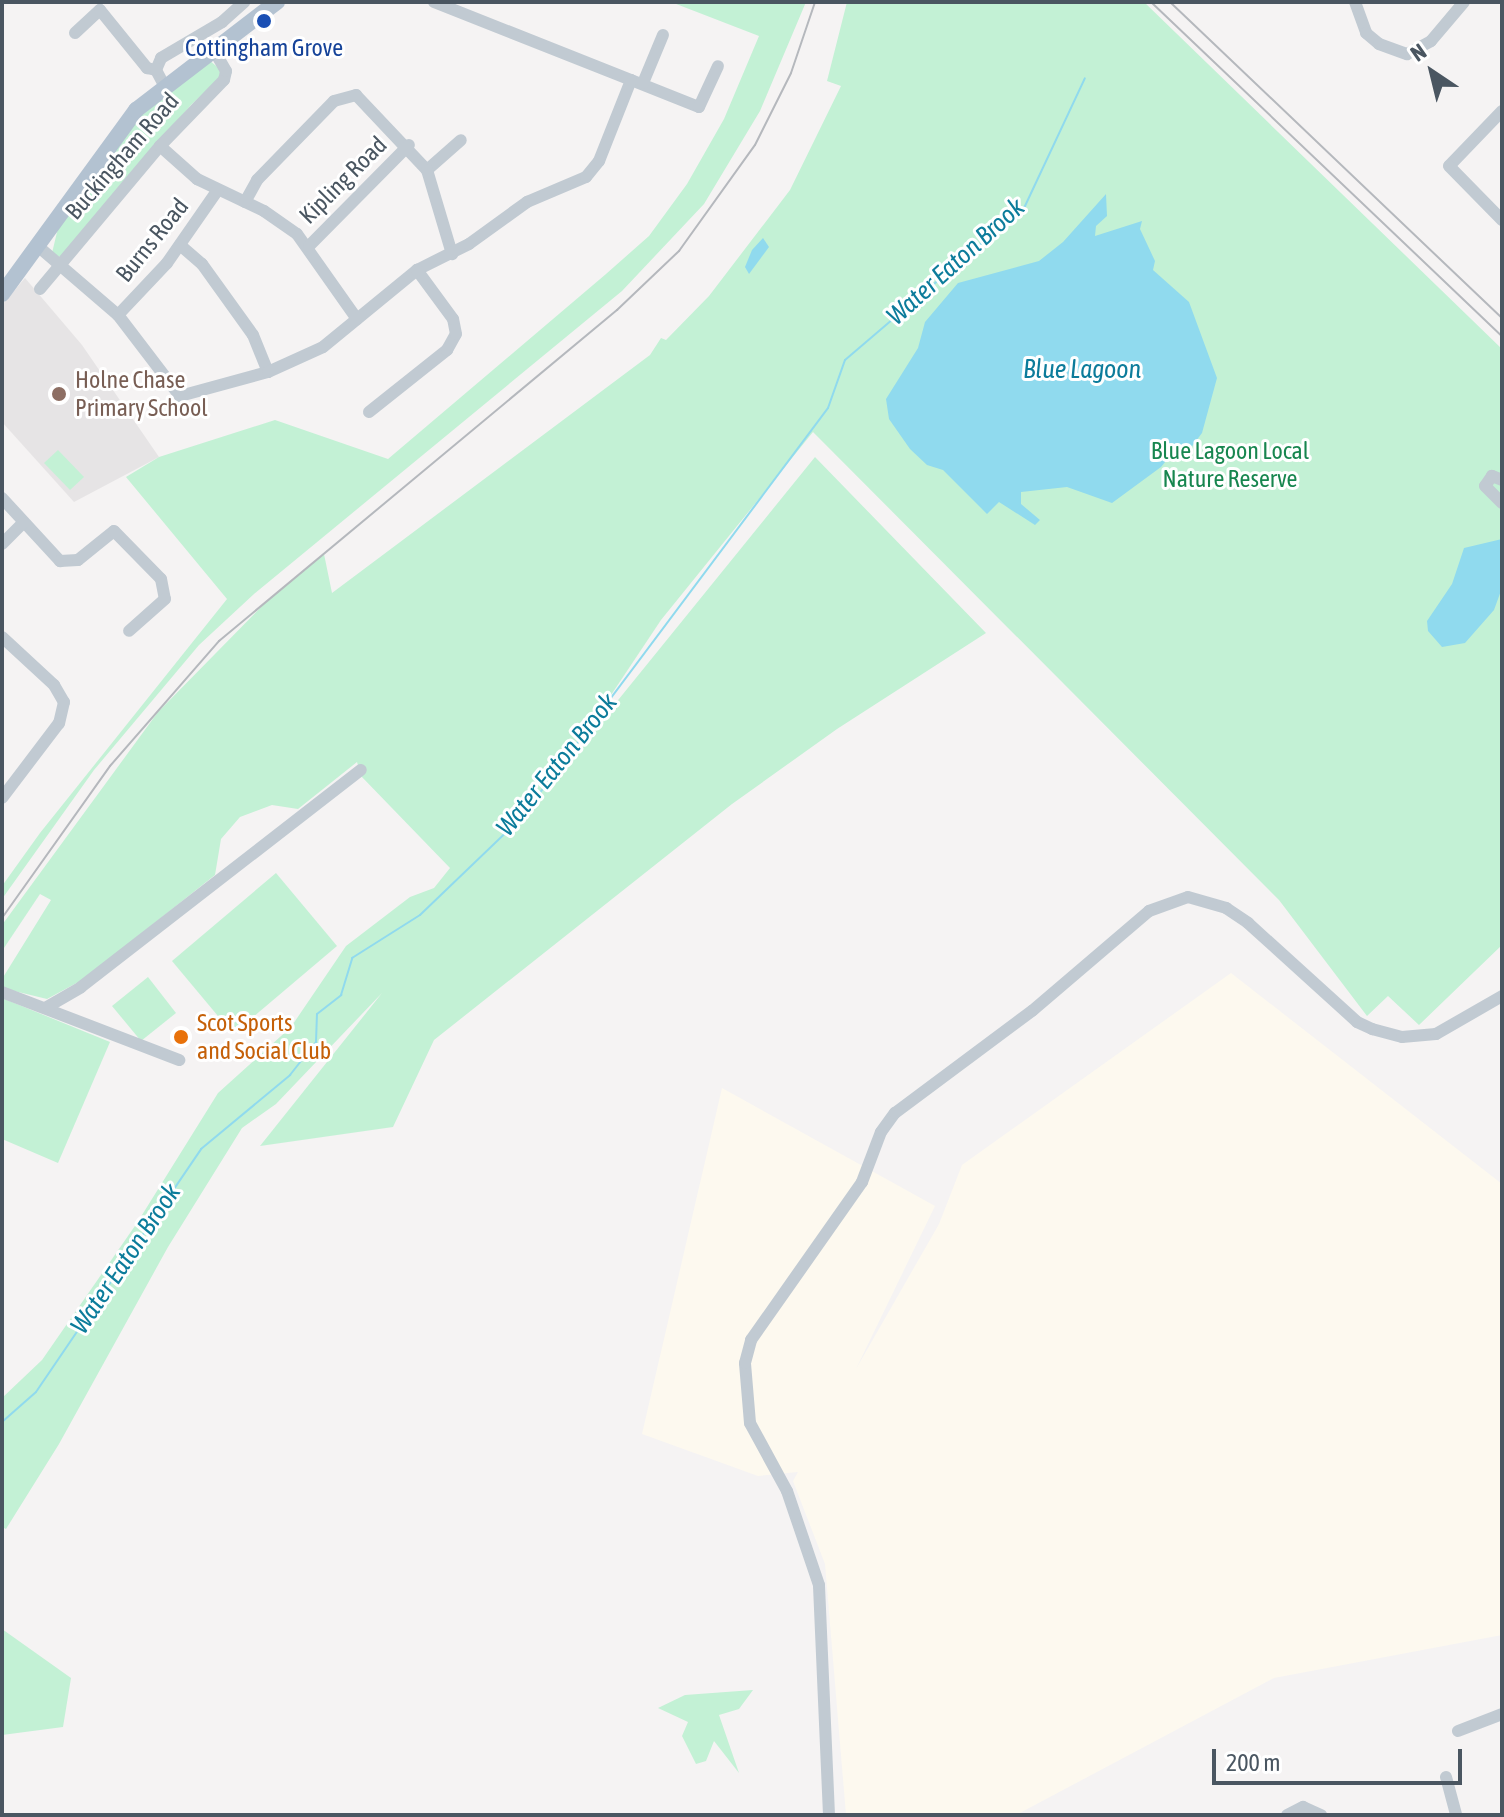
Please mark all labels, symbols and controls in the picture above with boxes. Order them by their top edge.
marker: Cottingham Grove [255,12,273,30]
north arrow [1392,32,1472,112]
place label: Cottingham Grove [185,34,343,62]
text: N [1405,38,1431,67]
street label: Buckingham Road [59,87,185,225]
street label: Kipling Road [293,130,393,230]
street label: Burns Road [110,192,194,288]
water label: Water Eaton Brook [881,192,1031,332]
water label: Blue Lagoon [1023,354,1141,386]
place label: Holne Chase Primary School [75,366,208,422]
marker: Holne Chase Primary School [50,385,68,403]
park label: Blue Lagoon Local Nature Reserve [1151,437,1309,493]
water label: Water Eaton Brook [490,687,624,843]
place label: Scot Sports and Social Club [197,1009,331,1065]
marker: Scot Sports and Social Club [172,1028,190,1046]
water label: Water Eaton Brook [64,1178,188,1340]
scale bar [1216,1733,1466,1783]
text: 200 m [1226,1749,1280,1776]

